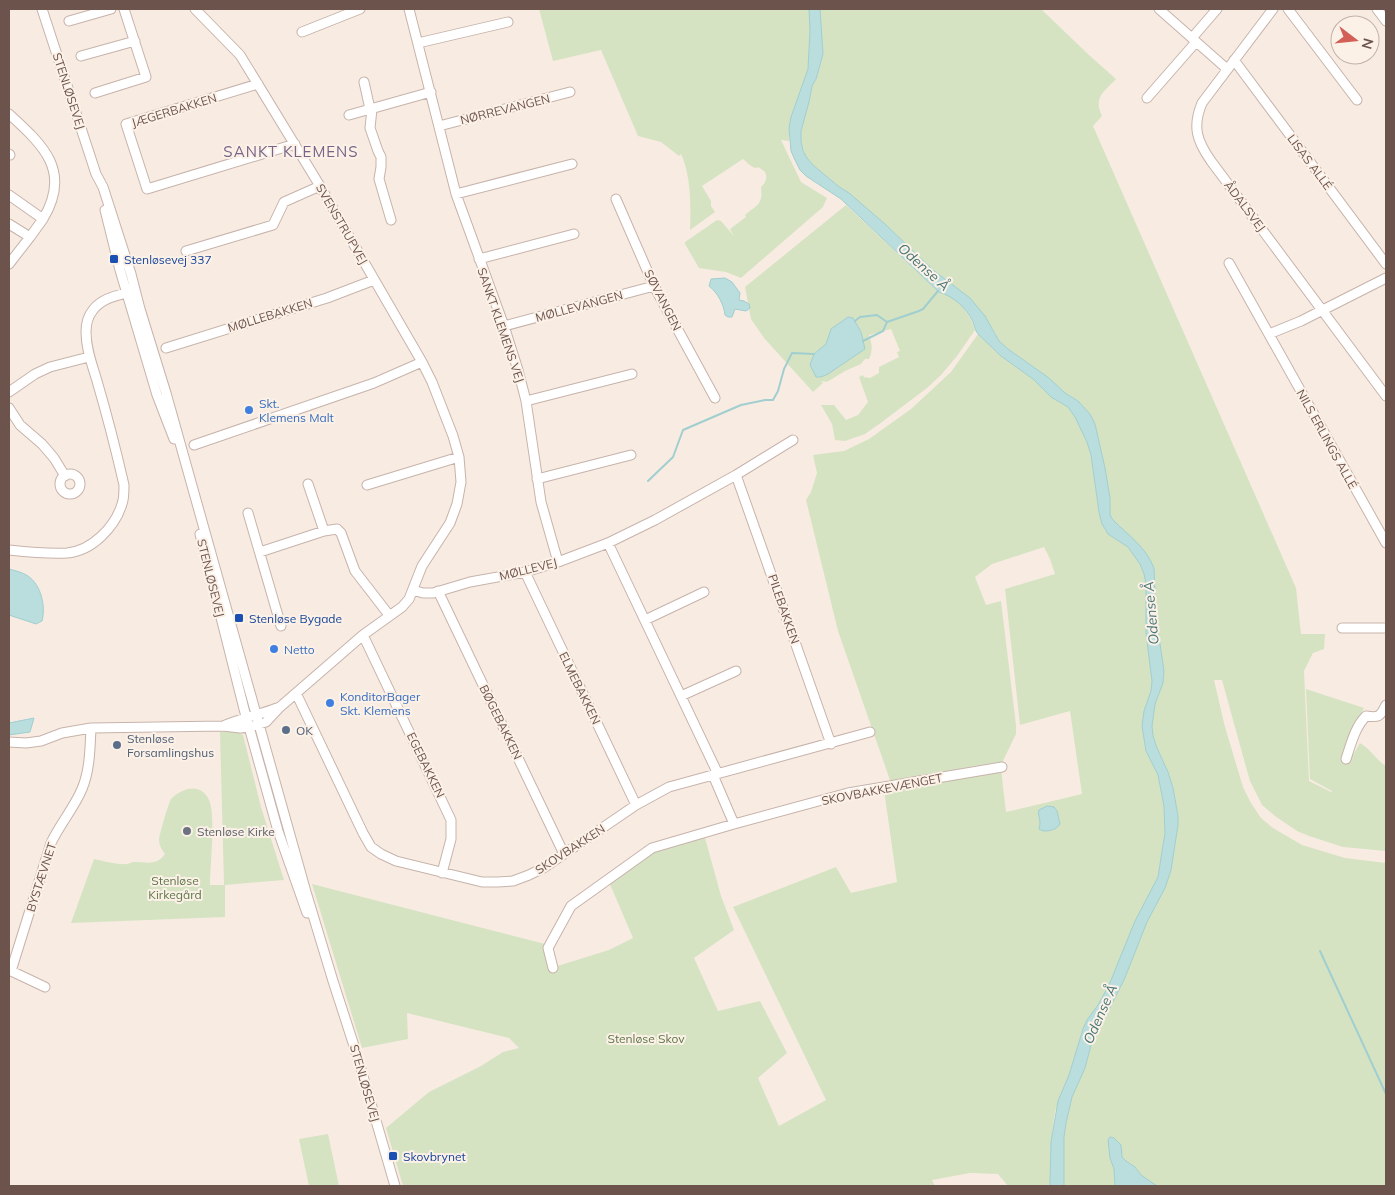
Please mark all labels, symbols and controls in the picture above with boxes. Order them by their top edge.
north arrow [1330,15,1380,65]
text: N [1357,36,1378,51]
street label: STENLØSEVEJ [50,51,88,131]
street label: JÆGERBAKKEN [130,90,218,130]
street label: NØRREVANGEN [458,91,552,127]
street label: LISAS ALLÉ [1284,131,1336,193]
district label: SANKT KLEMENS [223,142,359,161]
street label: ÅDALSVEJ [1221,178,1269,234]
street label: SVENSTRUPVEJ [313,181,371,267]
water label: Odense Å [894,239,954,295]
place label: Stenløsevej 337 [124,252,212,267]
marker: Stenløsevej 337 [108,253,120,265]
street label: SANKT KLEMENS VEJ [474,266,528,384]
street label: SØVANGEN [641,267,685,333]
street label: MØLLEVANGEN [534,287,624,325]
street label: MØLLEBAKKEN [226,295,314,335]
street label: NILS ERLINGS ALLÉ [1293,387,1361,491]
place label: Skt. Klemens Malt [259,396,334,425]
marker: Skt. Klemens Malt [243,404,255,416]
street label: STENLØSEVEJ [194,537,228,619]
street label: MØLLEVEJ [498,555,558,583]
street label: PILEBAKKEN [765,572,803,646]
water label: Odense Å [1139,581,1163,645]
place label: Stenløse Bygade [249,611,342,626]
marker: Stenløse Bygade [233,612,245,624]
place label: Netto [284,642,315,657]
marker: Netto [268,643,280,655]
street label: ELMEBAKKEN [556,649,604,727]
street label: BØGEBAKKEN [476,682,526,762]
place label: KonditorBager Skt. Klemens [340,689,421,718]
marker: KonditorBager Skt. Klemens [324,697,336,709]
place label: OK [296,723,313,738]
marker: OK [280,724,292,736]
street label: EGEBAKKEN [404,730,448,800]
place label: Stenløse Forsamlingshus [127,731,214,760]
marker: Stenløse Forsamlingshus [111,739,123,751]
street label: SKOVBAKKEVÆNGET [820,770,945,808]
street label: SKOVBAKKEN [532,821,608,877]
place label: Stenløse Kirke [197,824,275,839]
marker: Stenløse Kirke [181,825,193,837]
street label: BYSTÆVNET [23,840,60,914]
park label: Stenløse Kirkegård [148,873,202,902]
water label: Odense Å [1079,981,1121,1047]
park label: Stenløse Skov [607,1031,685,1046]
street label: STENLØSEVEJ [347,1043,383,1123]
place label: Skovbrynet [403,1149,466,1164]
marker: Skovbrynet [387,1150,399,1162]

